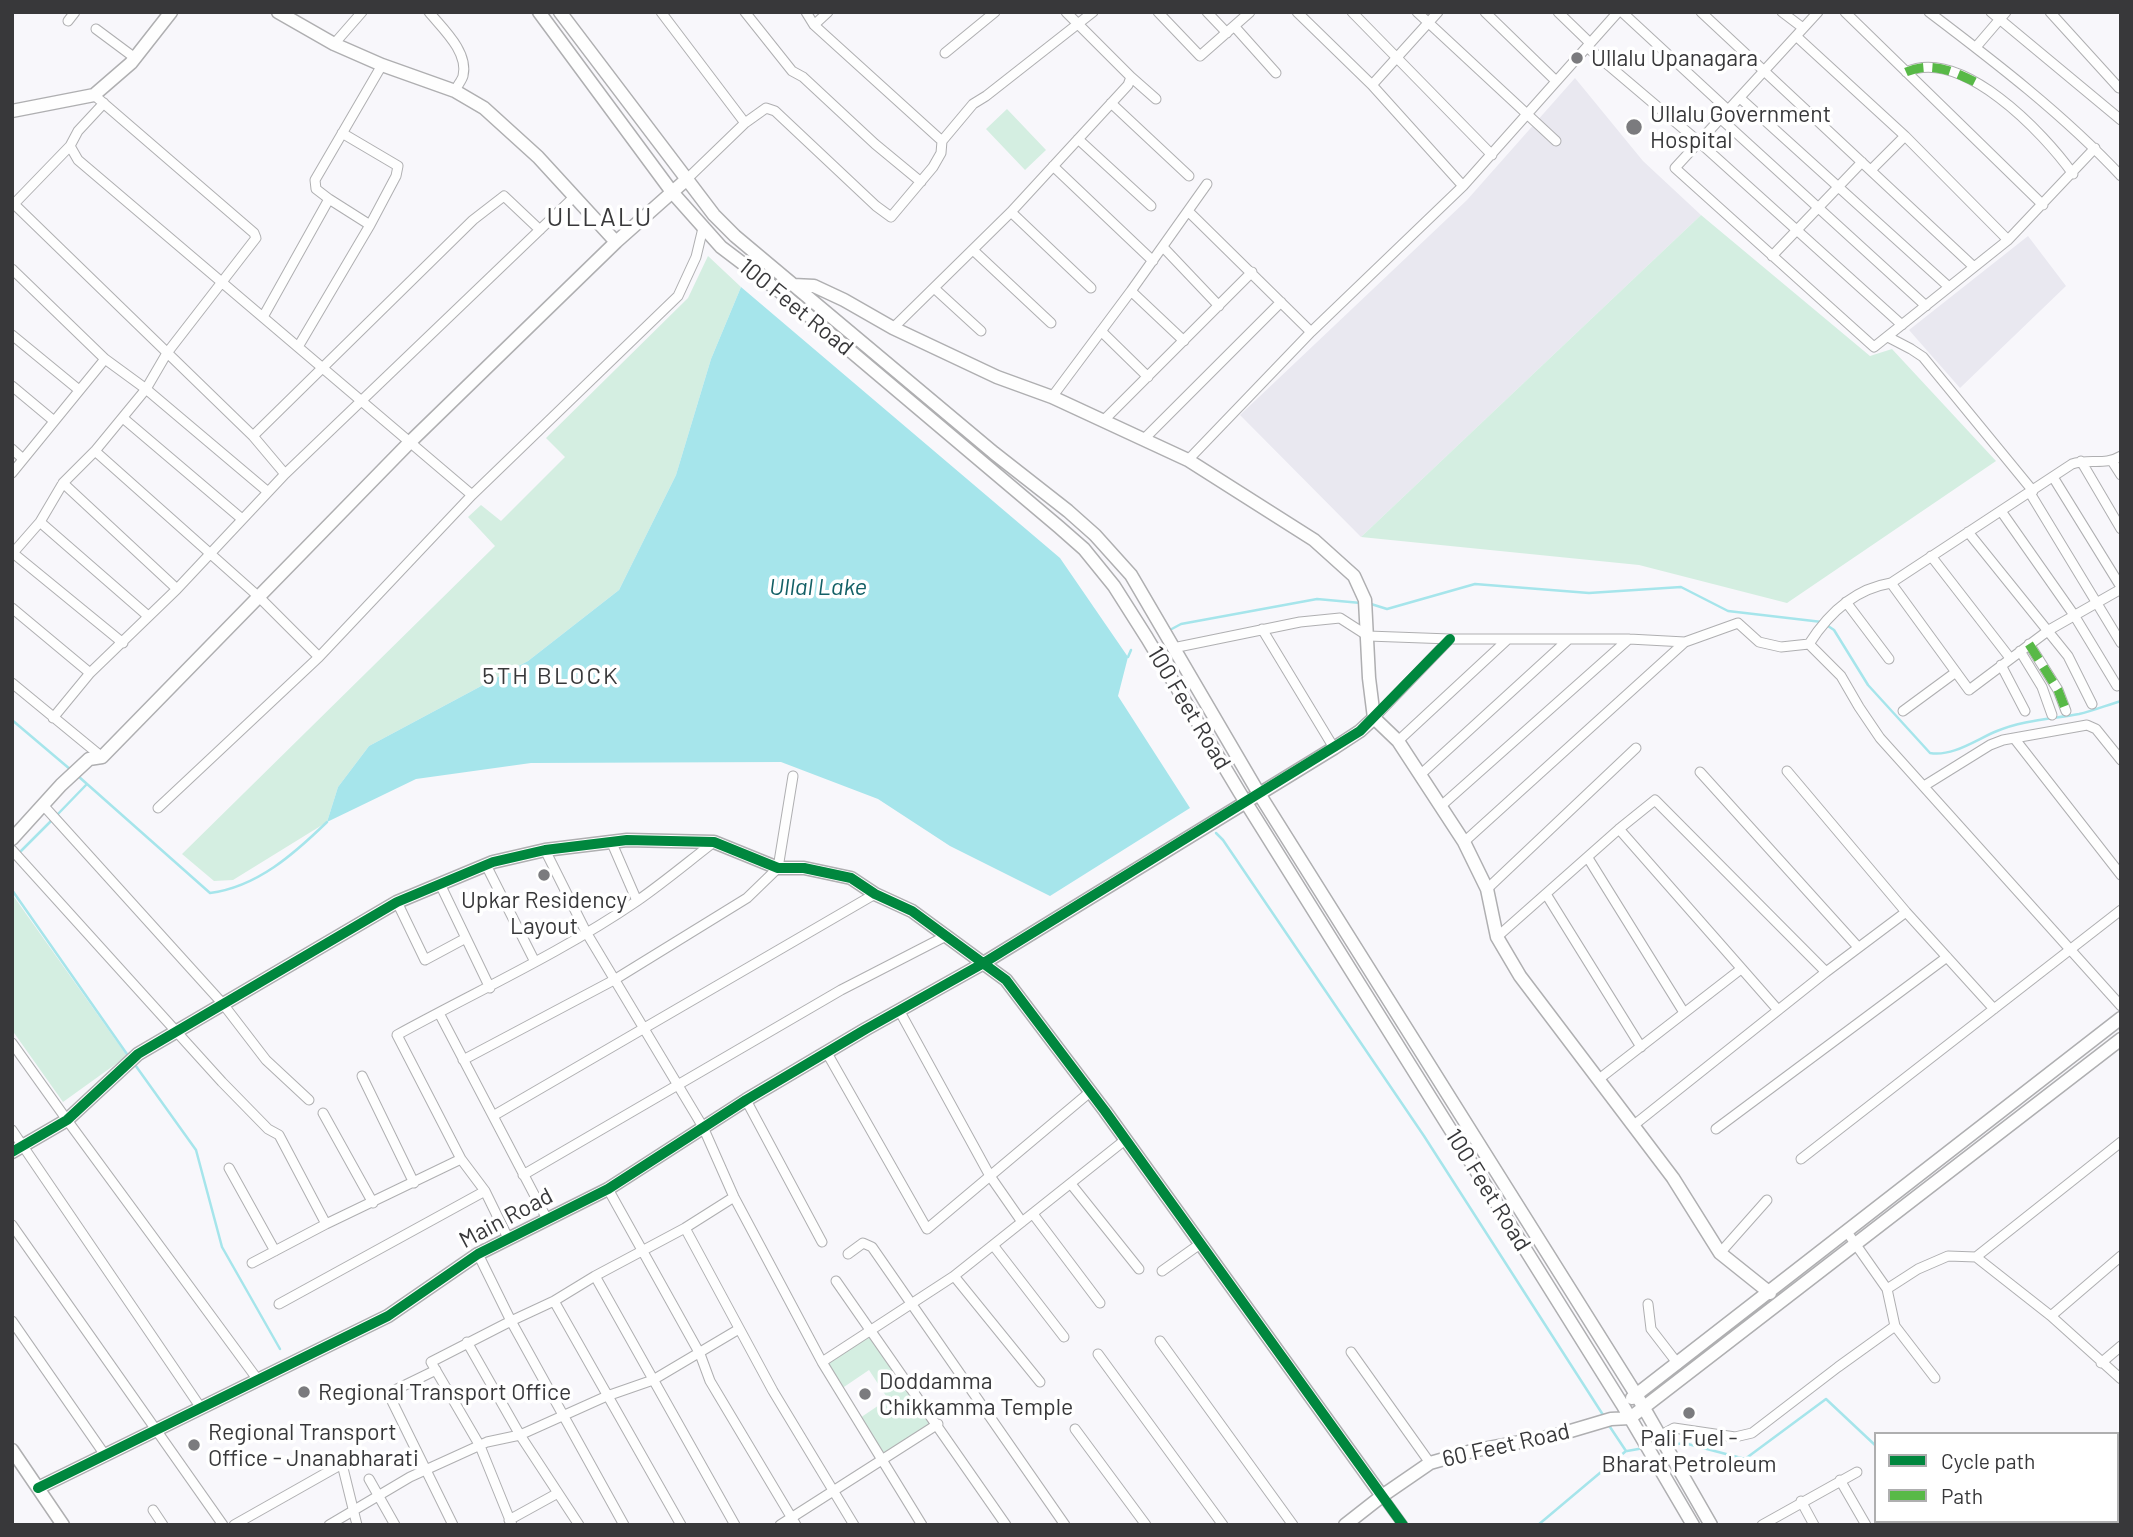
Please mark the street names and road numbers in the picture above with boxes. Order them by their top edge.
street label: 100 Feet Road [733,253,859,361]
street label: 100 Feet Road [1141,641,1237,775]
street label: 100 Feet Road [1439,1124,1537,1256]
street label: Main Road [455,1182,557,1254]
street label: 60 Feet Road [1440,1417,1572,1473]

